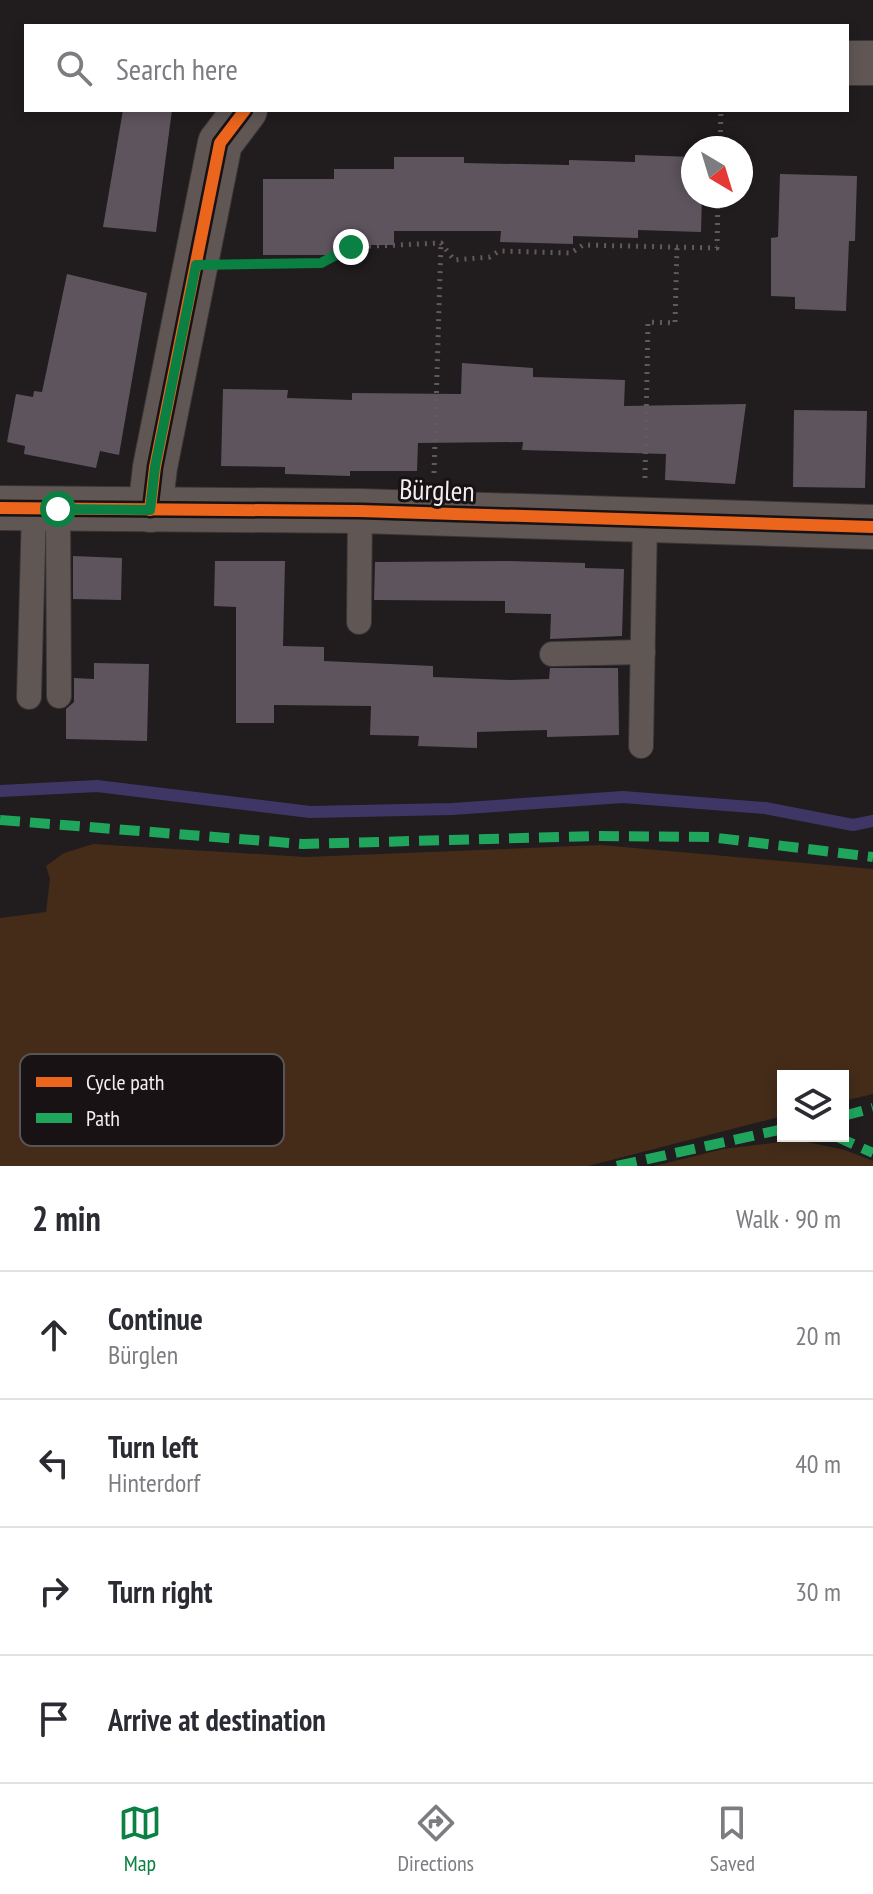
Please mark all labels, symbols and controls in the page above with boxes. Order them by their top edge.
search box [24,24,849,112]
icon: search [52,46,96,90]
text: Search here [116,49,238,88]
north arrow [681,136,753,208]
route end [333,229,369,265]
street label: Bürglen [399,470,475,509]
route start [40,491,76,527]
legend [20,1054,284,1146]
text: Cycle path [86,1068,164,1096]
map controls [777,1070,849,1142]
button: layers [777,1070,849,1142]
text: Path [86,1104,120,1132]
text: 2 min [32,1196,101,1240]
text: Walk · 90 m [736,1202,841,1235]
text: Continue [108,1299,203,1338]
icon: ahead [32,1313,76,1357]
text: 20 m [795,1319,841,1352]
text: Bürglen [108,1338,178,1371]
text: Turn left [108,1427,198,1466]
icon: left [32,1441,76,1485]
text: 40 m [795,1447,841,1480]
text: Hinterdorf [108,1466,200,1499]
icon: right [32,1569,76,1613]
text: Turn right [108,1572,212,1611]
text: 30 m [795,1575,841,1608]
icon: arrive [32,1697,76,1741]
text: Arrive at destination [108,1700,326,1739]
tab: Map [118,1801,162,1877]
tab: Directions [398,1801,474,1877]
tab: Saved [710,1801,755,1877]

